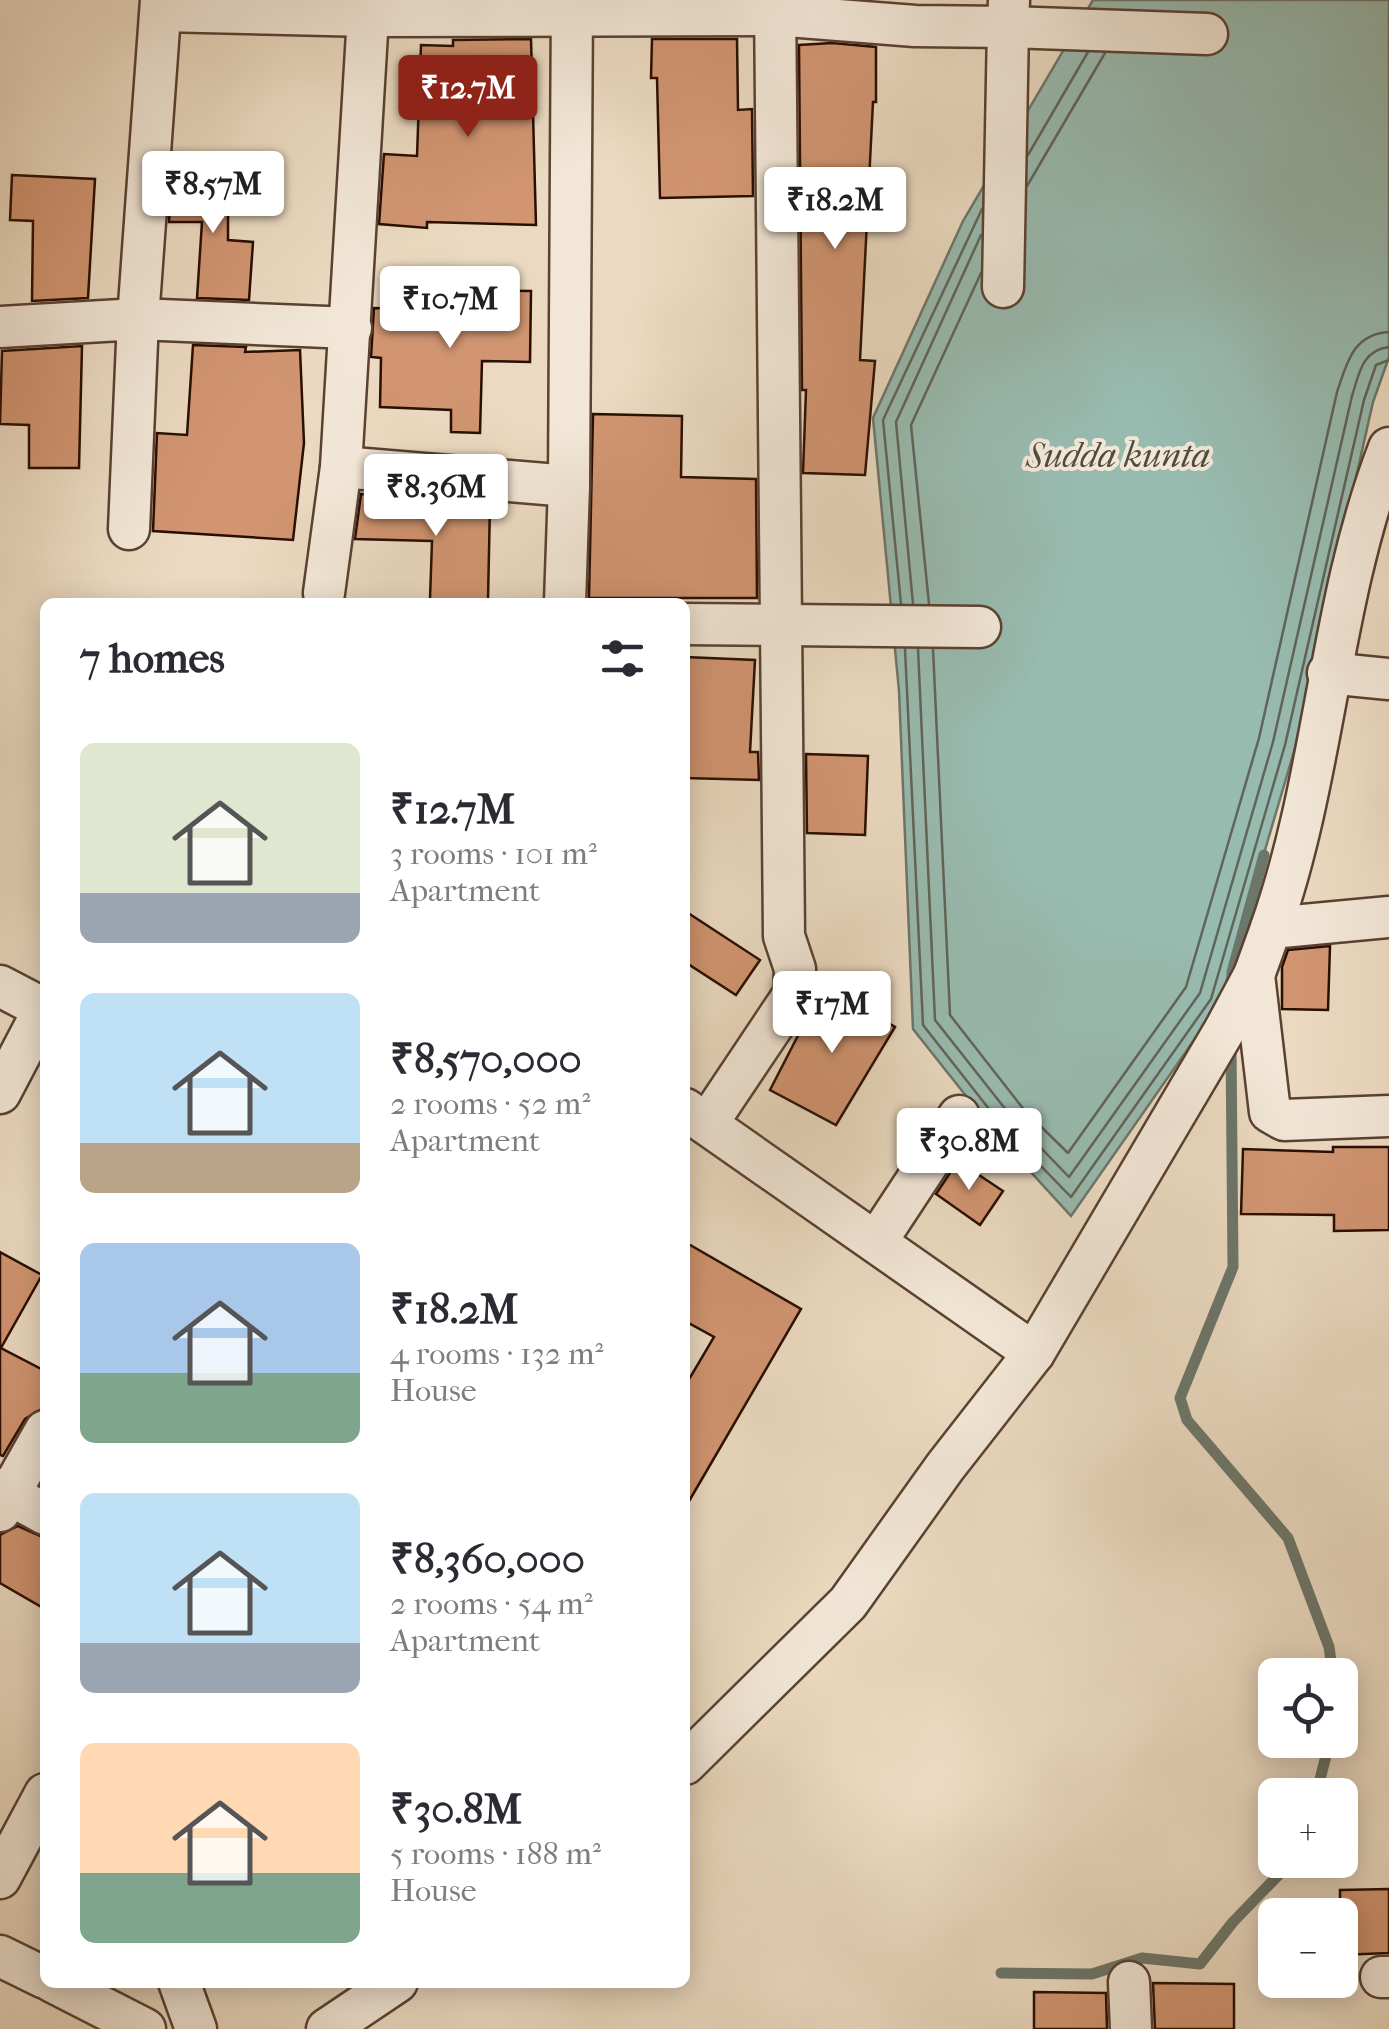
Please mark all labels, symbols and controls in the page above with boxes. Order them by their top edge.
pin: ₹12.7M [387,55,549,140]
text: ₹12.7M [420,69,516,106]
pin: ₹8.57M [132,151,294,236]
text: ₹8.57M [164,165,262,202]
pin: ₹18.2M [754,167,916,252]
text: ₹18.2M [786,181,884,218]
pin: ₹10.7M [369,266,531,351]
text: ₹10.7M [402,280,498,317]
water label: Sudda kunta [1025,435,1210,476]
pin: ₹8.36M [355,454,517,539]
text: ₹8.36M [386,468,486,505]
icon: filters [595,631,650,686]
text: 7 homes [80,634,225,683]
icon: home [160,783,280,903]
text: ₹12.7M [390,785,515,834]
text: 3 rooms · 101 m² [390,835,597,872]
text: Apartment [390,872,540,909]
pin: ₹17M [773,971,891,1056]
text: ₹17M [795,985,869,1022]
icon: home [160,1033,280,1153]
text: ₹8,570,000 [390,1035,582,1084]
text: 2 rooms · 52 m² [390,1085,590,1122]
pin: ₹30.8M [888,1108,1050,1193]
text: Apartment [390,1122,540,1159]
text: ₹30.8M [919,1122,1019,1159]
icon: home [160,1283,280,1403]
text: ₹18.2M [390,1285,518,1334]
text: 4 rooms · 132 m² [390,1335,604,1372]
text: House [390,1372,477,1409]
icon: home [160,1533,280,1653]
text: ₹8,360,000 [390,1535,585,1584]
text: 2 rooms · 54 m² [390,1585,593,1622]
text: Apartment [390,1622,540,1659]
map controls [1258,1658,1358,1998]
button: locate [1258,1658,1358,1758]
button: + [1258,1778,1358,1878]
icon: home [160,1783,280,1903]
text: ₹30.8M [390,1785,522,1834]
text: 5 rooms · 188 m² [390,1835,601,1872]
text: House [390,1872,477,1909]
button: − [1258,1898,1358,1998]

